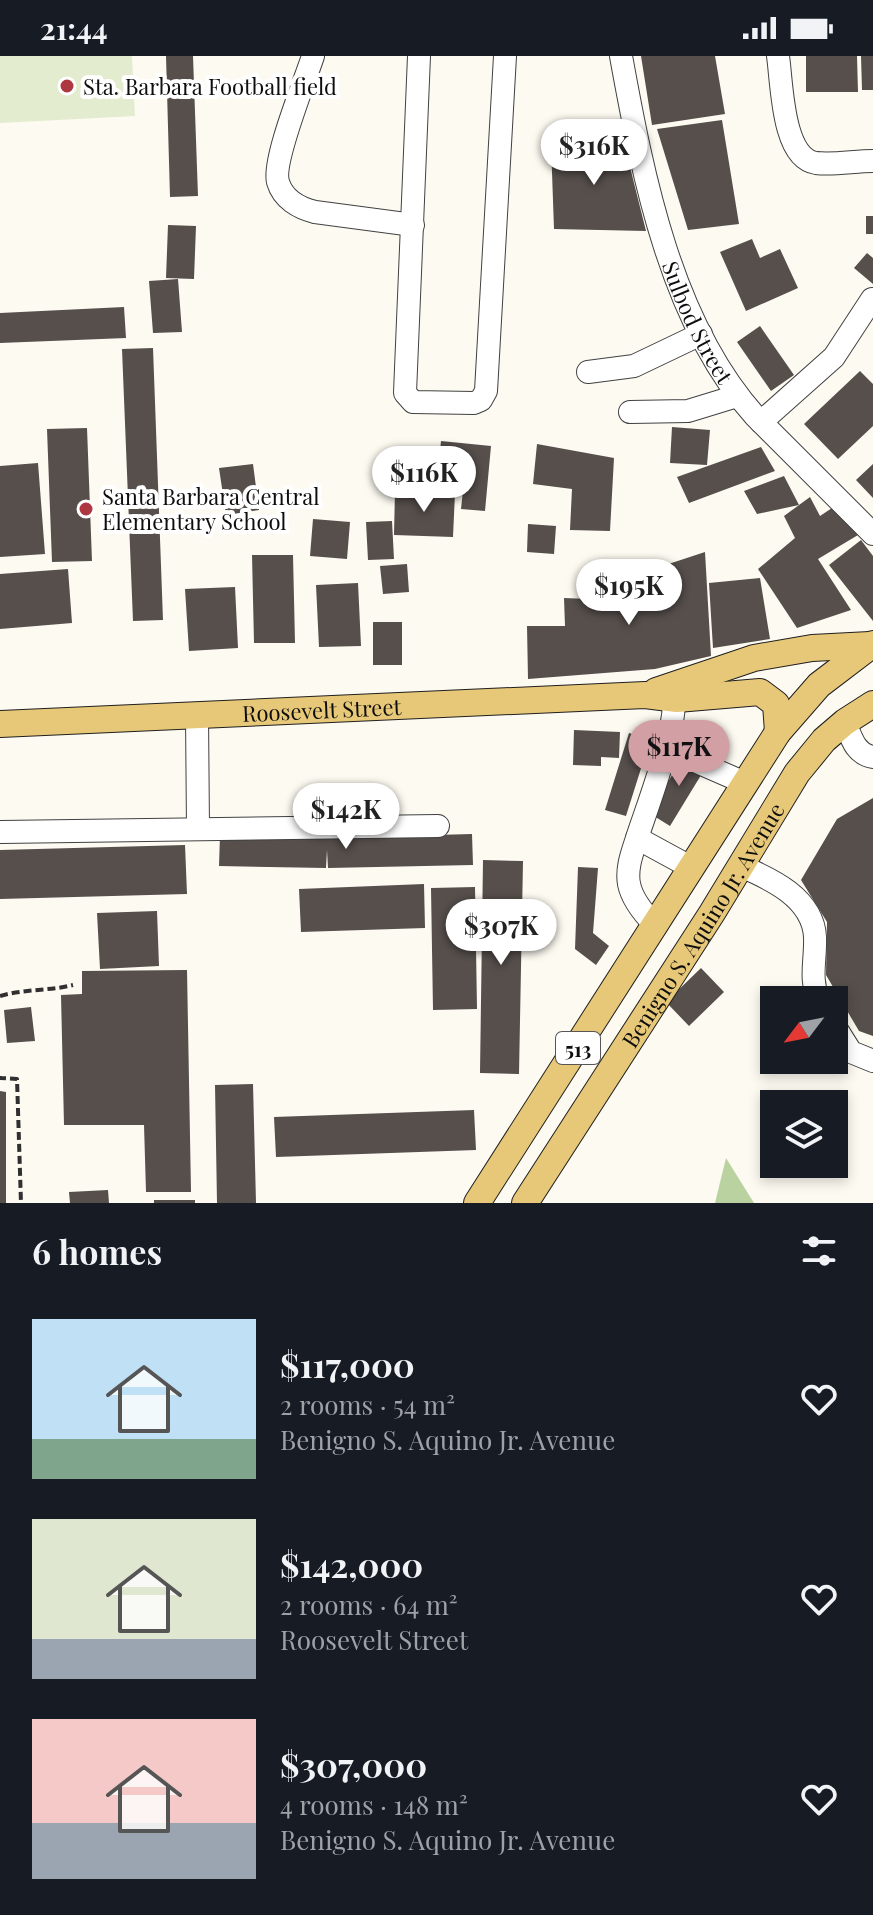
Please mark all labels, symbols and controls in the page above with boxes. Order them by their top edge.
text: 21:44 [40,8,108,48]
place label: Sta. Barbara Football field [83,71,337,101]
marker: Sta. Barbara Football field [58,77,76,95]
pin: $316K [538,119,650,187]
text: $316K [559,127,629,162]
street label: Sulbod Street [656,257,741,390]
pin: $116K [368,446,480,514]
text: $116K [390,454,458,489]
place label: Santa Barbara Central Elementary School [102,481,319,536]
marker: Santa Barbara Central Elementary School [77,500,95,518]
pin: $195K [573,559,685,627]
text: $195K [594,567,664,602]
street label: Roosevelt Street [241,691,403,728]
pin: $117K [623,720,735,788]
text: $117K [646,728,712,763]
pin: $142K [290,783,402,851]
text: $142K [311,791,381,826]
street label: Benigno S. Aquino Jr. Avenue [614,797,791,1053]
pin: $307K [445,899,557,967]
text: $307K [464,907,538,942]
north arrow [760,986,848,1074]
map controls [760,986,848,1178]
road number: 513 [556,1032,600,1064]
button: layers [760,1090,848,1178]
text: 6 homes [32,1228,162,1274]
icon: filters [797,1229,841,1273]
text: $117,000 [280,1341,415,1387]
icon: home [96,1351,192,1447]
icon: heart [797,1377,841,1421]
text: 2 rooms · 54 m² [280,1387,455,1422]
text: Benigno S. Aquino Jr. Avenue [280,1422,615,1457]
text: $142,000 [280,1541,423,1587]
icon: home [96,1551,192,1647]
icon: heart [797,1577,841,1621]
text: 2 rooms · 64 m² [280,1587,458,1622]
text: Roosevelt Street [280,1622,468,1657]
text: $307,000 [280,1741,427,1787]
icon: home [96,1751,192,1847]
icon: heart [797,1777,841,1821]
text: 4 rooms · 148 m² [280,1787,468,1822]
text: Benigno S. Aquino Jr. Avenue [280,1822,615,1857]

